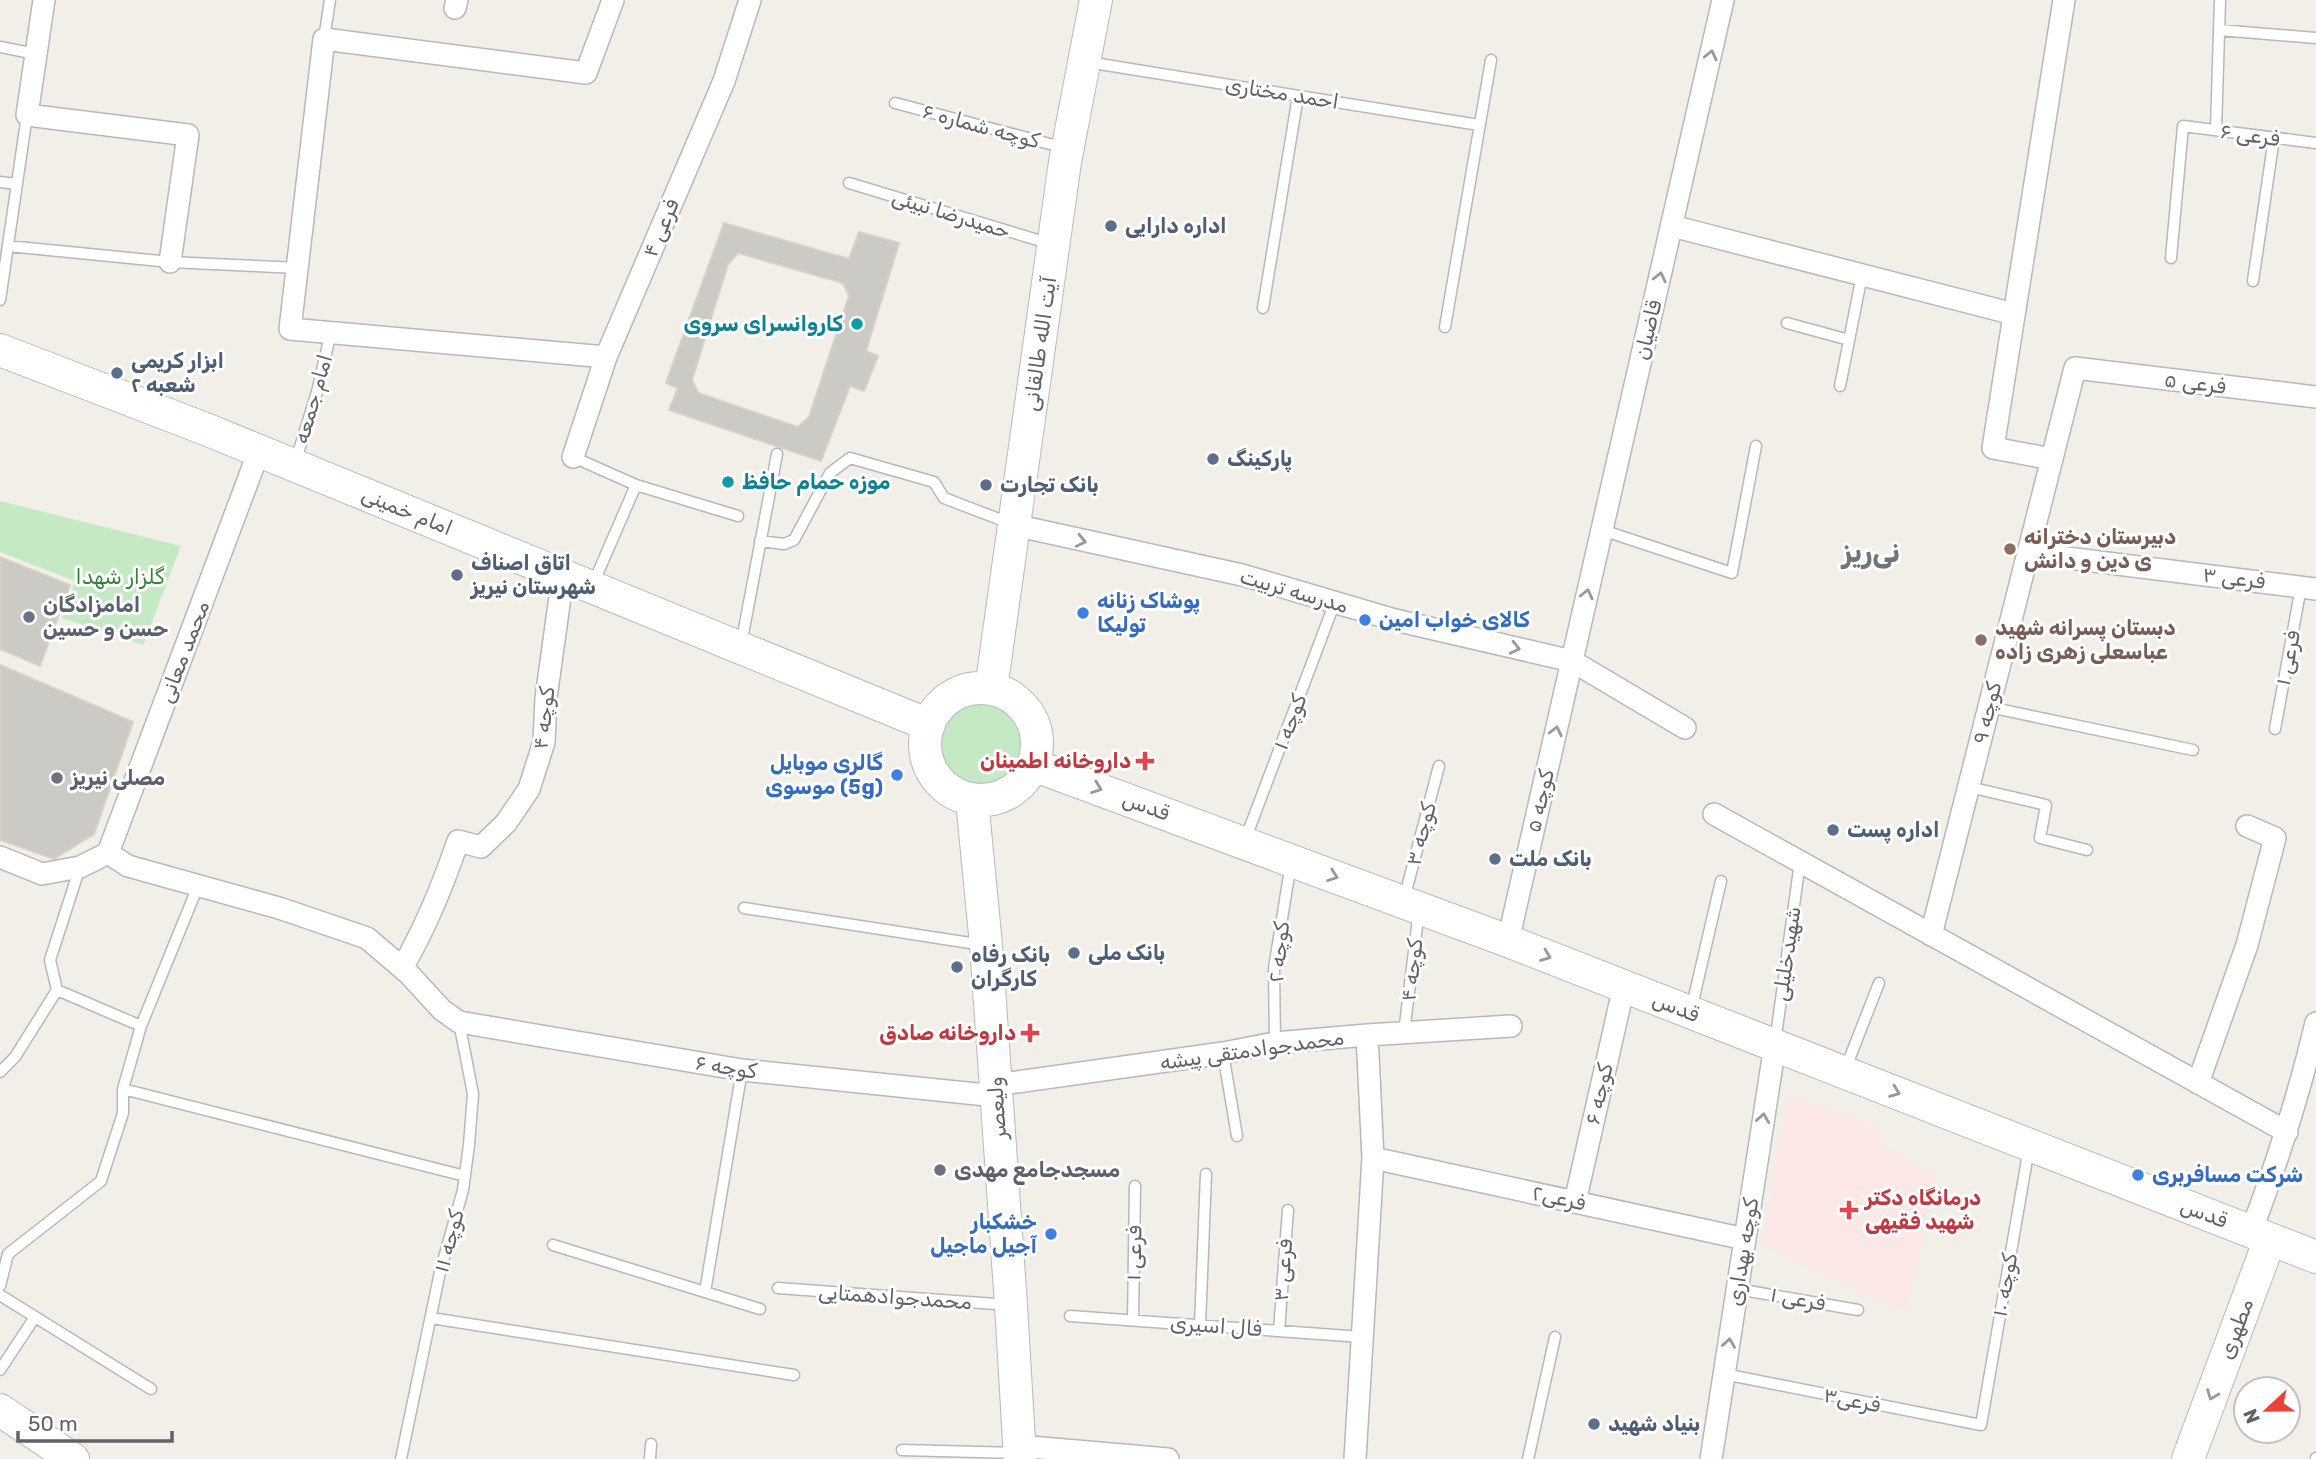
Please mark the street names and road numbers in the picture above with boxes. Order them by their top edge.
street label: احمد مختاری [1223,71,1341,114]
street label: کوچه شماره ۶ [919,98,1043,154]
street label: فرعی ۶ [2219,118,2282,151]
street label: حمیدرضا نبیئی [889,184,1013,243]
street label: فرعی ۴ [637,195,684,261]
street label: آیت الله طالقانی [1018,275,1061,413]
street label: قاضیان [1628,297,1667,362]
street label: امام جمعه [288,351,338,447]
street label: فرعی ۵ [2163,366,2228,399]
street label: امام خمینی [358,481,456,541]
street label: فرعی ۳ [2201,561,2267,594]
street label: مدرسه تربیت [1237,563,1351,618]
street label: محمد معانی [153,597,214,706]
street label: فرعی ۱ [2270,628,2305,687]
street label: کوچه ۹ [1967,679,2007,747]
street label: کوچه ۴ [527,685,561,751]
street label: کوچه ۱ [1268,690,1313,753]
street label: کوچه ۵ [1520,766,1560,835]
street label: قدس [1119,786,1173,826]
street label: کوچه ۳ [1400,799,1442,869]
street label: شهیدخلیلی [1767,905,1806,1003]
street label: کوچه ۲ [1263,920,1295,984]
street label: کوچه ۴ [1395,937,1429,1003]
street label: قدس [1649,986,1703,1027]
street label: محمدجوادمتقی پیشه [1158,1024,1346,1077]
street label: ۶ کوچه [693,1049,759,1085]
street label: کوچه ۶ [1579,1060,1619,1127]
street label: ولیعصر [982,1076,1012,1142]
street label: فرعی۲ [1530,1180,1588,1215]
street label: قدس [2177,1192,2231,1233]
street label: کوچه بهداری [1722,1195,1764,1308]
street label: کوچه ۱۱ [428,1206,470,1275]
street label: فرعی ۱ [1121,1225,1146,1281]
street label: فرعی ۳ [1268,1238,1297,1302]
street label: کوچه ۱۰ [1987,1251,2023,1319]
street label: محمدجوادهمتایی [817,1279,973,1314]
street label: فرعی ۱ [1769,1281,1828,1316]
street label: مطهری [2213,1295,2258,1363]
street label: فال اسیری [1169,1310,1263,1341]
street label: فرعی۳ [1822,1382,1883,1417]

